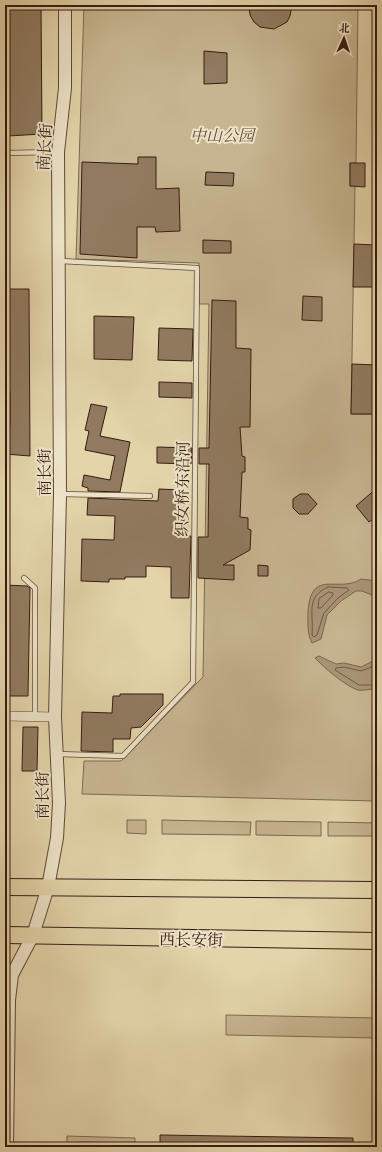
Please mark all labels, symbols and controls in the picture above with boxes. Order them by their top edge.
north arrow [324,18,364,58]
text: 北 [339,22,350,36]
street label: 南长街 [33,122,57,172]
park label: 中山公园 [190,126,257,146]
street label: 织女桥东沿河 [172,441,194,537]
street label: 南长街 [35,448,55,496]
street label: 南长街 [33,771,53,819]
street label: 西长安街 [159,929,223,951]

